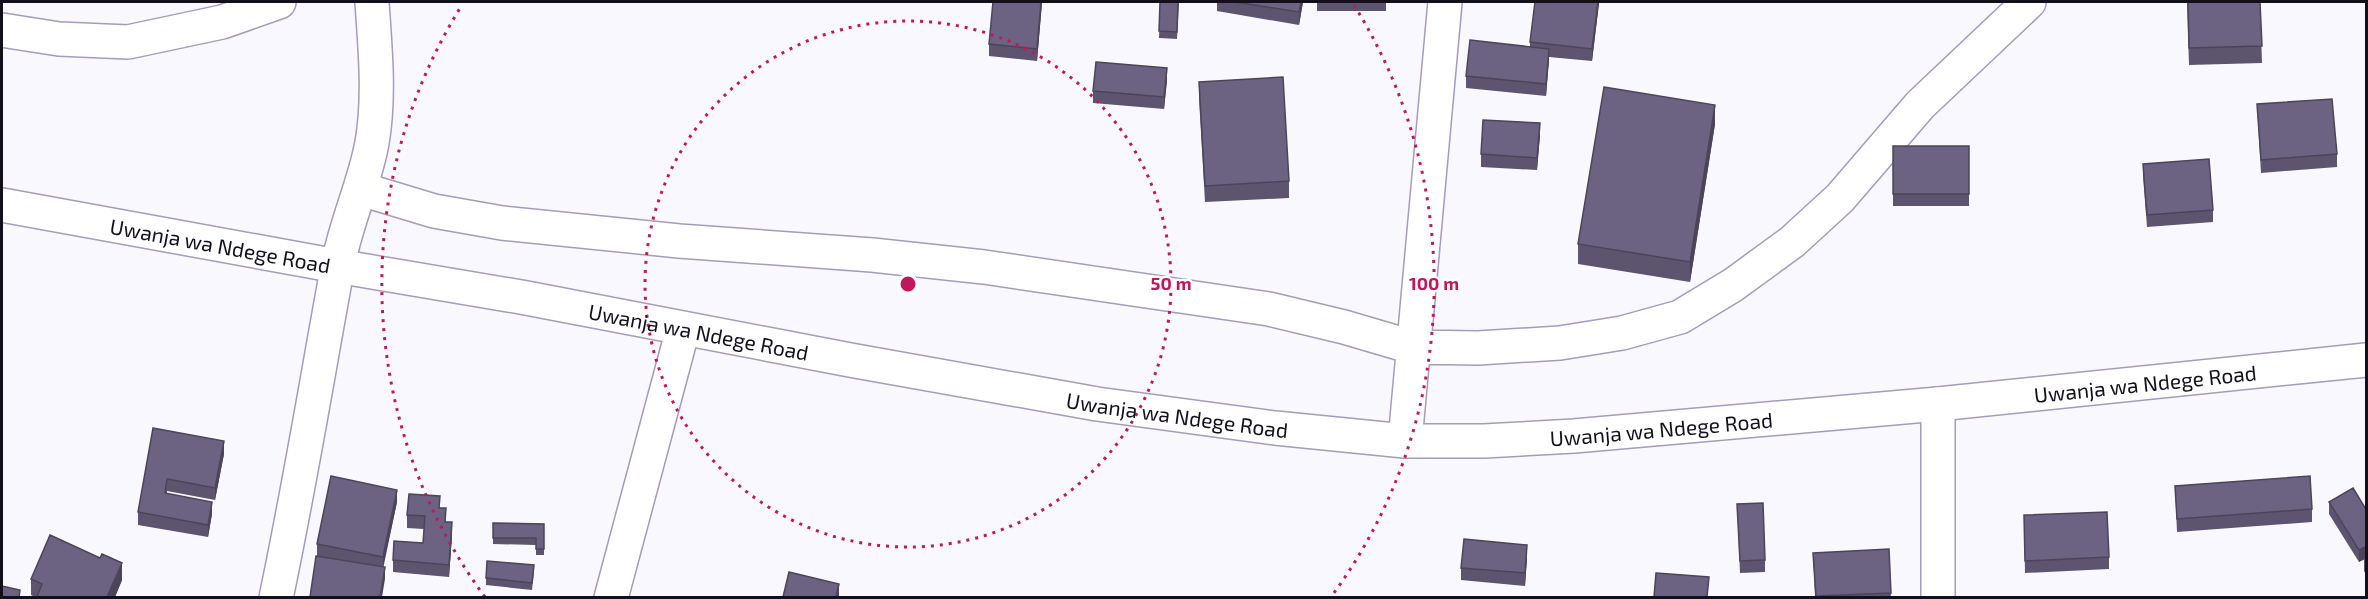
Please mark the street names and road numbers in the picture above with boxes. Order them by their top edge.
street label: Uwanja wa Ndege Road [108,212,333,277]
street label: Uwanja wa Ndege Road [586,298,811,364]
street label: Uwanja wa Ndege Road [2033,359,2258,407]
street label: Uwanja wa Ndege Road [1064,386,1289,442]
street label: Uwanja wa Ndege Road [1549,406,1774,450]

